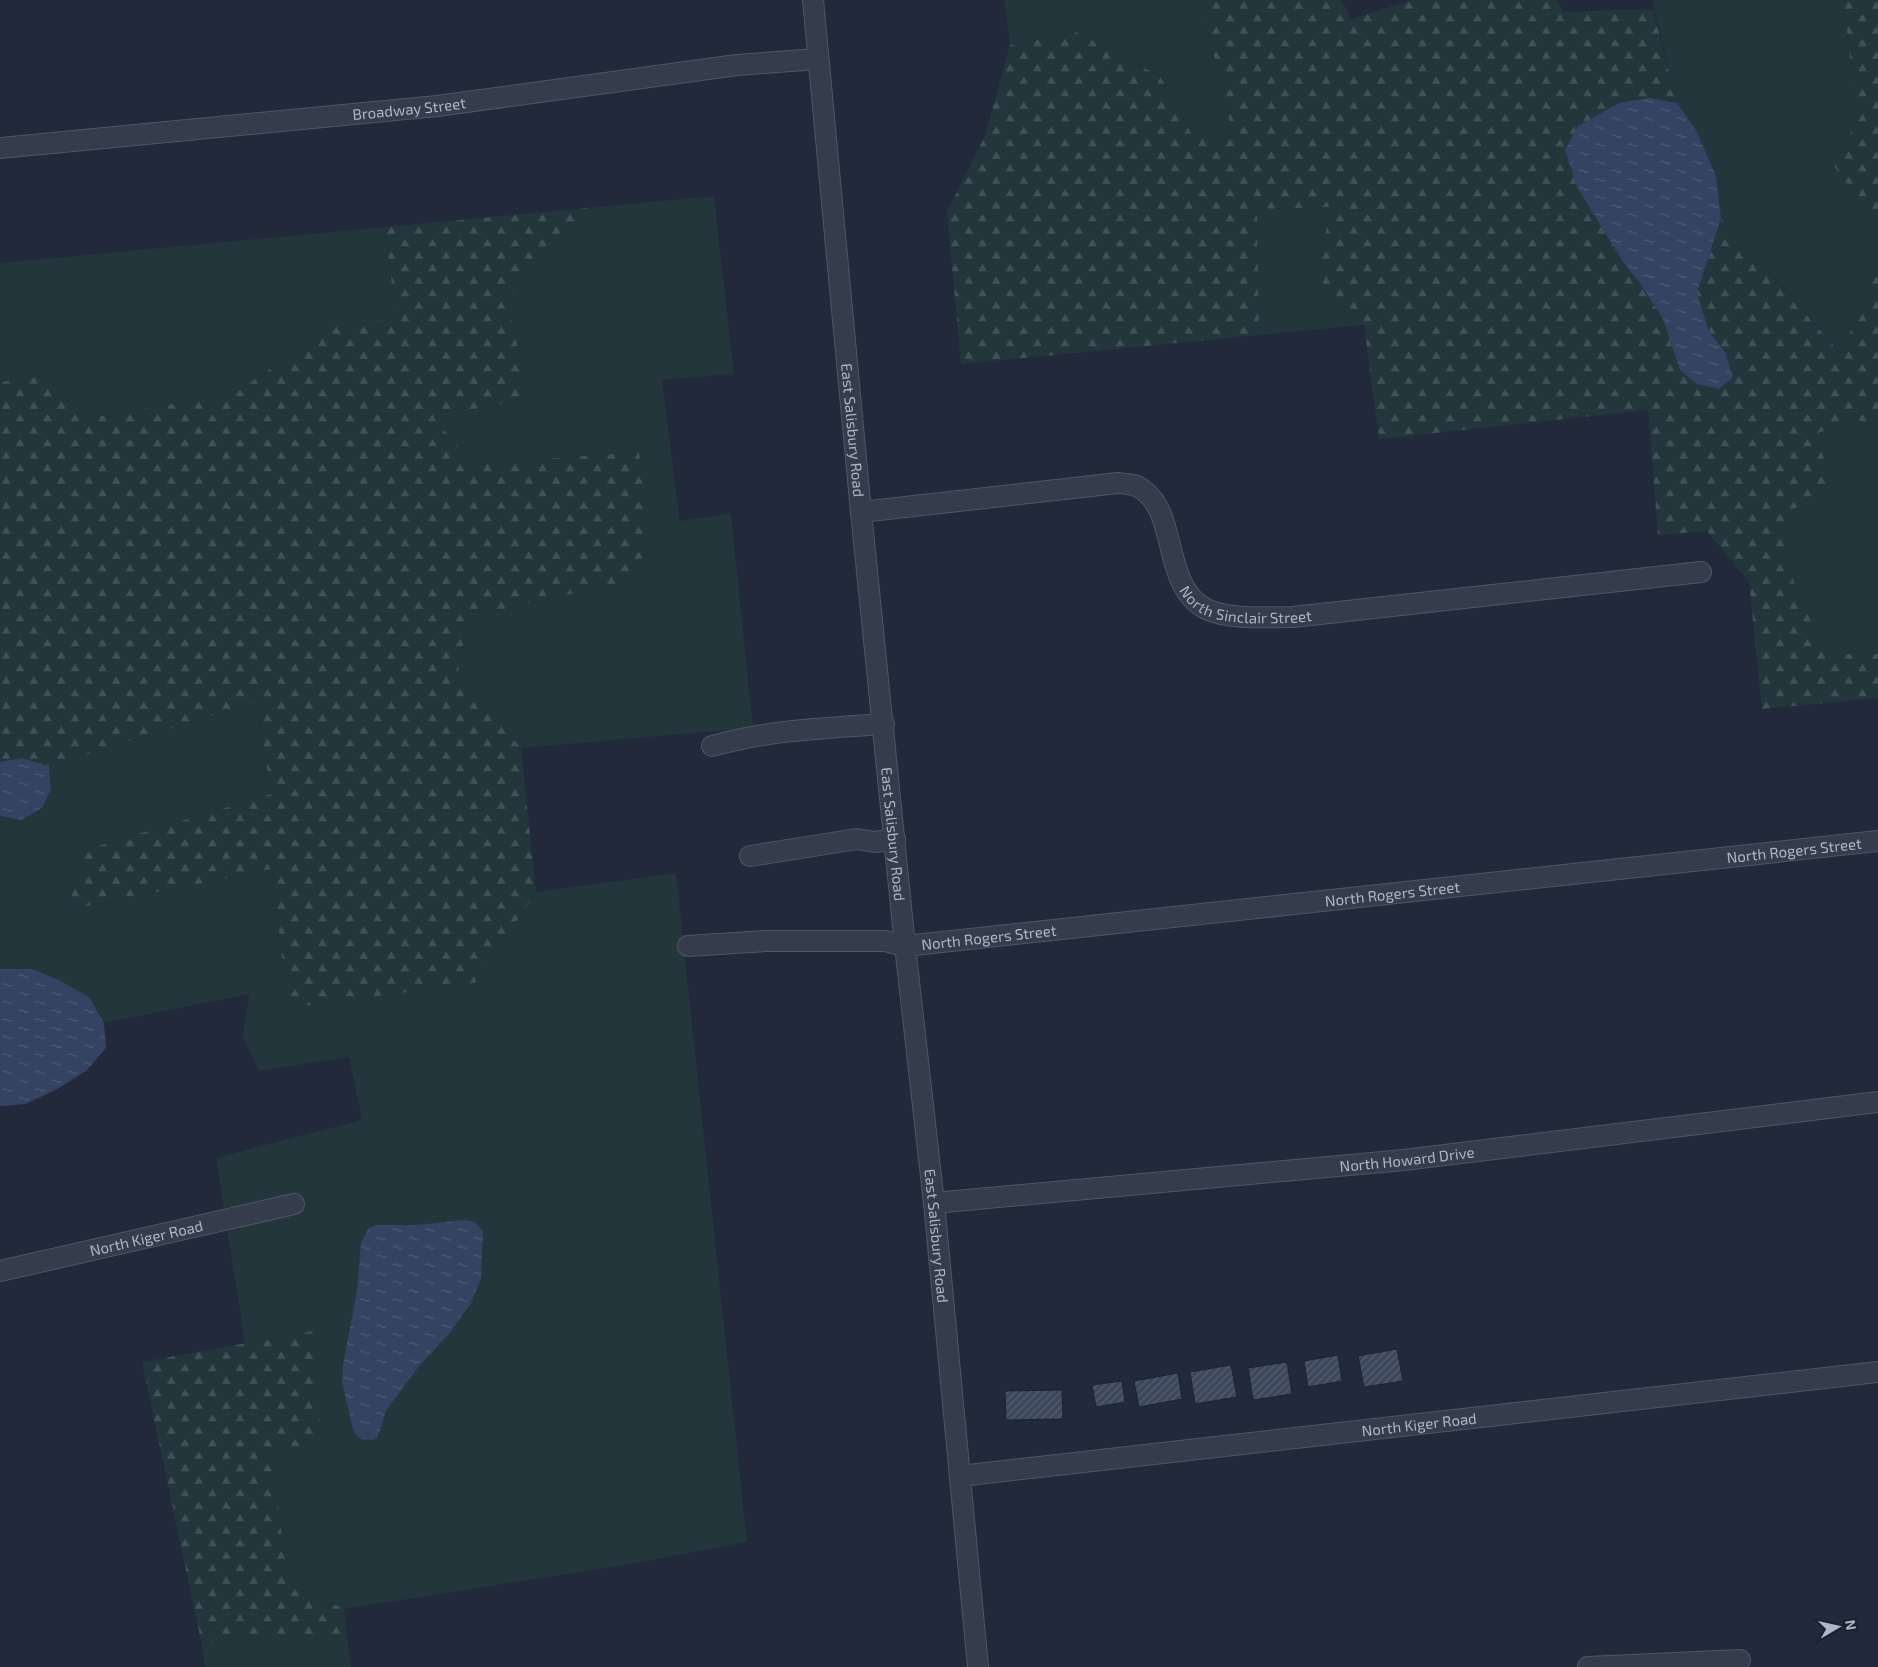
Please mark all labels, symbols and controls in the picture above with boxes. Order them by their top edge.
street label: Broadway Street [352,93,467,123]
street label: East Salisbury Road [838,362,869,498]
street label: North Sinclair Street [1176,582,1313,626]
street label: East Salisbury Road [878,766,909,902]
street label: North Rogers Street [1726,834,1863,866]
street label: North Rogers Street [1324,877,1461,910]
street label: North Rogers Street [920,921,1057,953]
street label: North Howard Drive [1339,1142,1475,1175]
street label: East Salisbury Road [921,1168,952,1304]
street label: North Kiger Road [88,1216,205,1259]
street label: North Kiger Road [1361,1409,1477,1439]
north arrow [1813,1602,1863,1652]
text: N [1842,1619,1861,1631]

